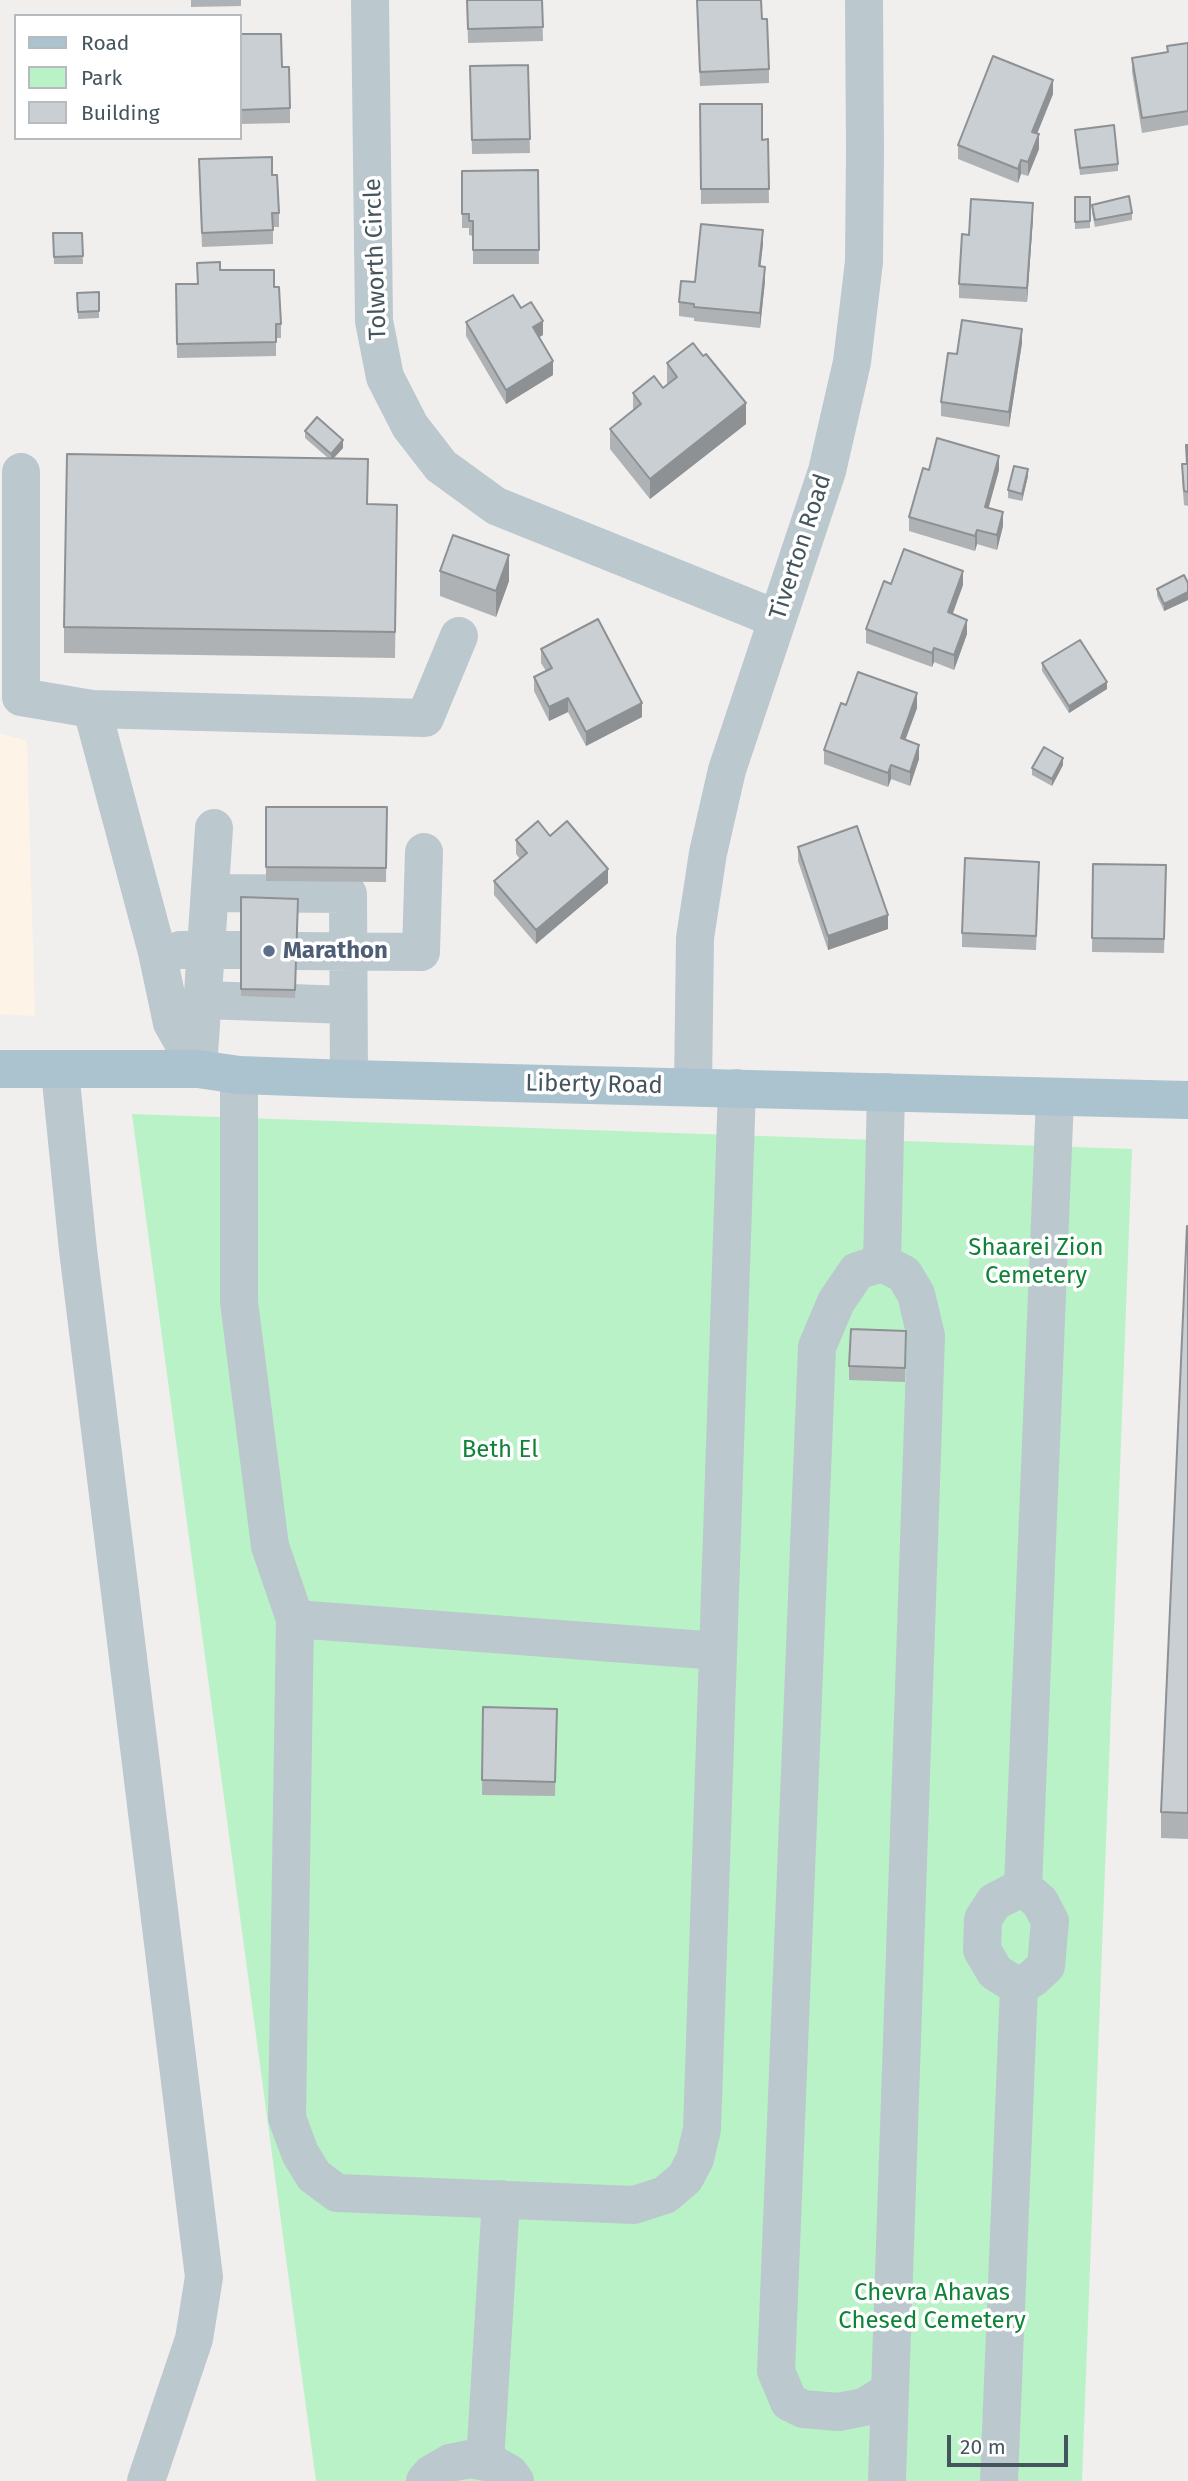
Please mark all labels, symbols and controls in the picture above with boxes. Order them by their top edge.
legend [14,14,242,140]
text: Road [81,30,129,56]
text: Park [81,65,122,91]
text: Building [81,100,160,126]
street label: Tolworth Circle [359,178,393,340]
street label: Tiverton Road [764,471,838,623]
place label: Marathon [283,937,388,965]
marker: Marathon [261,943,277,959]
street label: Liberty Road [525,1069,663,1101]
park label: Shaarei Zion Cemetery [968,1234,1104,1290]
park label: Beth El [462,1436,538,1464]
park label: Chevra Ahavas Chesed Cemetery [838,2279,1026,2335]
scale bar [950,2422,1071,2466]
text: 20 m [960,2434,1006,2460]

